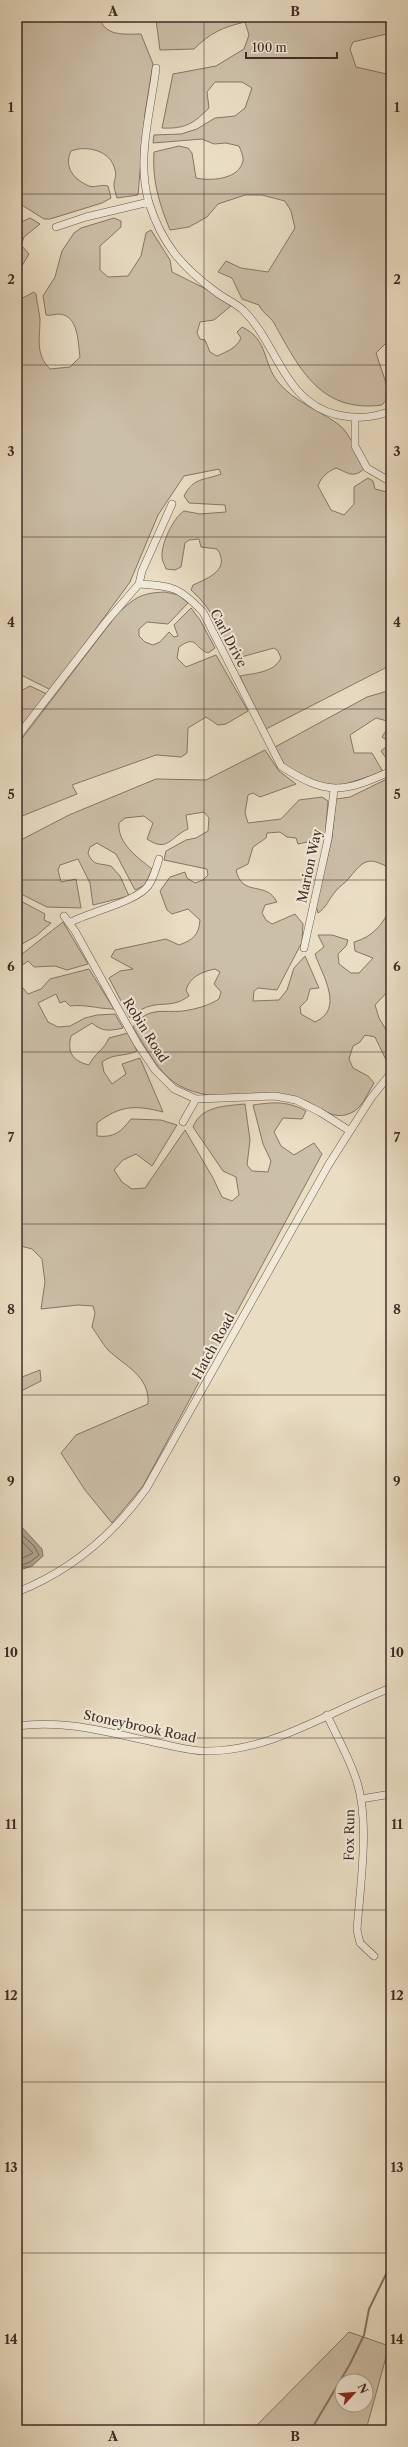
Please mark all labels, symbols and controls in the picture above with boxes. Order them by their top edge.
text: A [107,3,119,19]
text: B [290,3,300,19]
scale bar [246,34,337,60]
text: 100 m [252,40,287,55]
text: 1 [8,99,14,115]
text: 1 [394,99,400,115]
text: 2 [7,271,15,287]
text: 2 [393,271,401,287]
text: 3 [7,443,15,459]
text: 3 [393,443,401,459]
street label: Carl Drive [207,606,251,670]
text: 4 [7,614,15,630]
text: 4 [393,614,401,630]
text: 5 [7,786,15,802]
text: 5 [393,786,401,802]
street label: Marion Way [293,827,325,904]
text: 6 [7,958,15,974]
text: 6 [393,958,401,974]
street label: Robin Road [120,995,172,1065]
text: 7 [8,1129,15,1145]
text: 7 [394,1129,401,1145]
text: 8 [7,1301,15,1317]
text: 8 [393,1301,401,1317]
street label: Hatch Road [188,1310,238,1382]
text: 9 [7,1473,15,1489]
text: 9 [393,1473,401,1489]
text: 10 [4,1644,18,1660]
text: 10 [390,1644,404,1660]
street label: Stoneybrook Road [82,1706,198,1746]
street label: Fox Run [341,1809,357,1861]
text: 11 [5,1816,17,1832]
text: 11 [391,1816,403,1832]
text: 12 [4,1987,18,2003]
text: 12 [390,1987,404,2003]
text: 13 [4,2159,18,2175]
text: 13 [390,2159,404,2175]
text: 14 [4,2331,18,2347]
text: 14 [390,2331,404,2347]
north arrow [334,2373,374,2413]
text: N [355,2381,372,2396]
text: A [107,2428,119,2444]
text: B [290,2428,300,2444]

